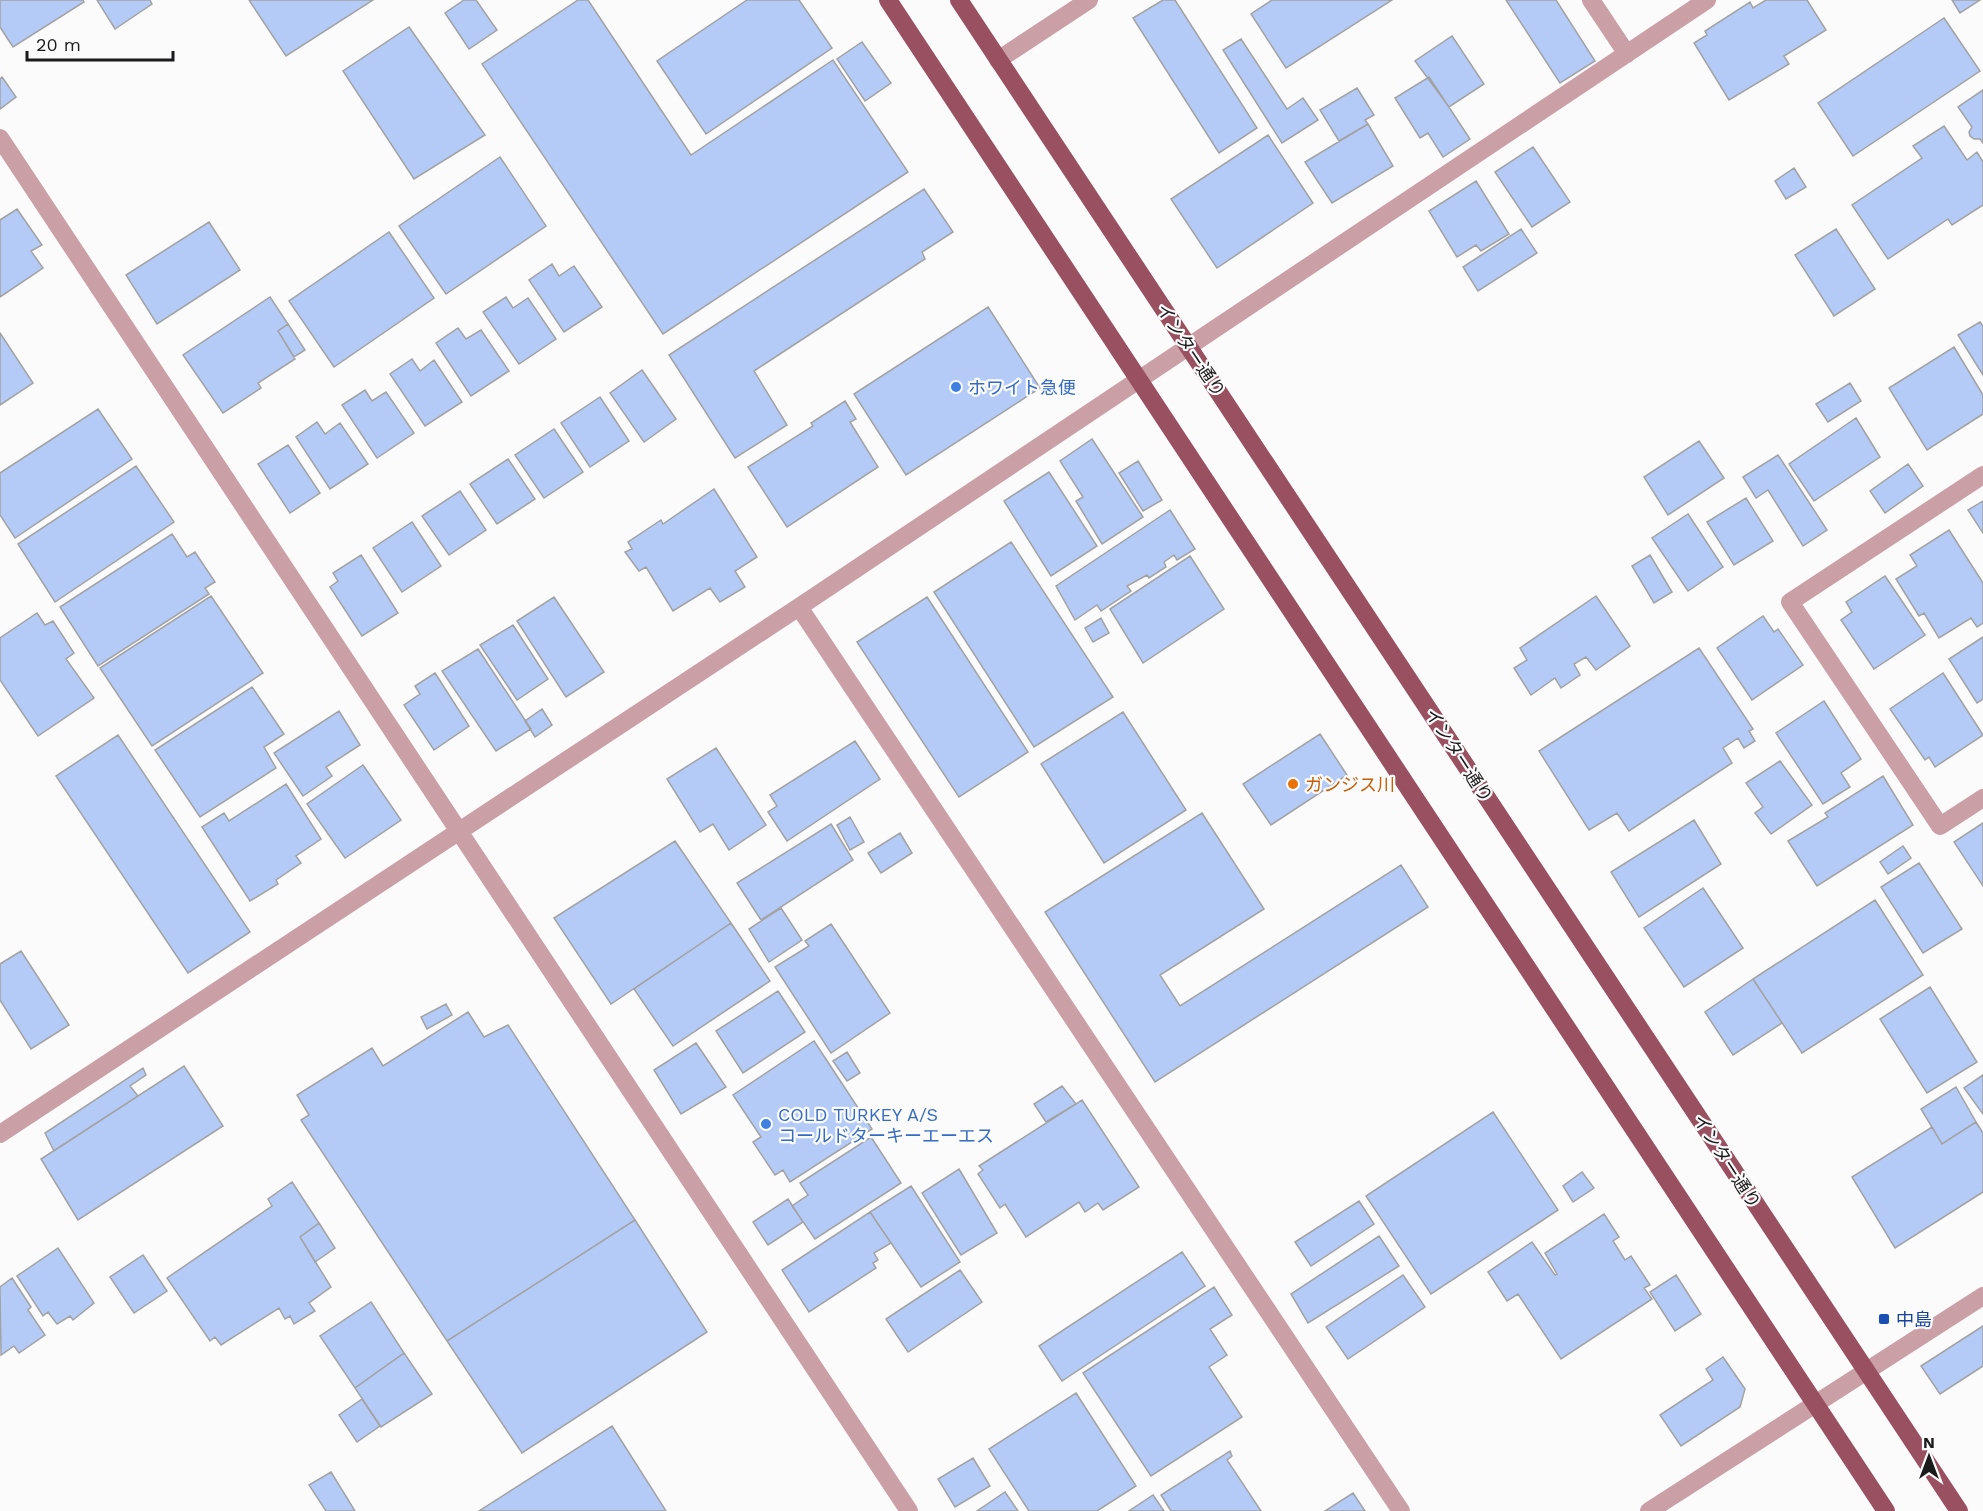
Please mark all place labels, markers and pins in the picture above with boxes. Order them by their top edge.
place label: ホワイト急便 [968,377,1076,398]
marker: ホワイト急便 [949,380,963,394]
place label: ガンジス川 [1305,774,1395,795]
marker: ガンジス川 [1286,777,1300,791]
place label: COLD TURKEY A/S コールドターキーエーエス [778,1104,994,1146]
marker: COLD TURKEY A/S コールドターキーエーエス [759,1117,773,1131]
place label: 中島 [1896,1309,1932,1330]
marker: 中島 [1877,1312,1891,1326]

